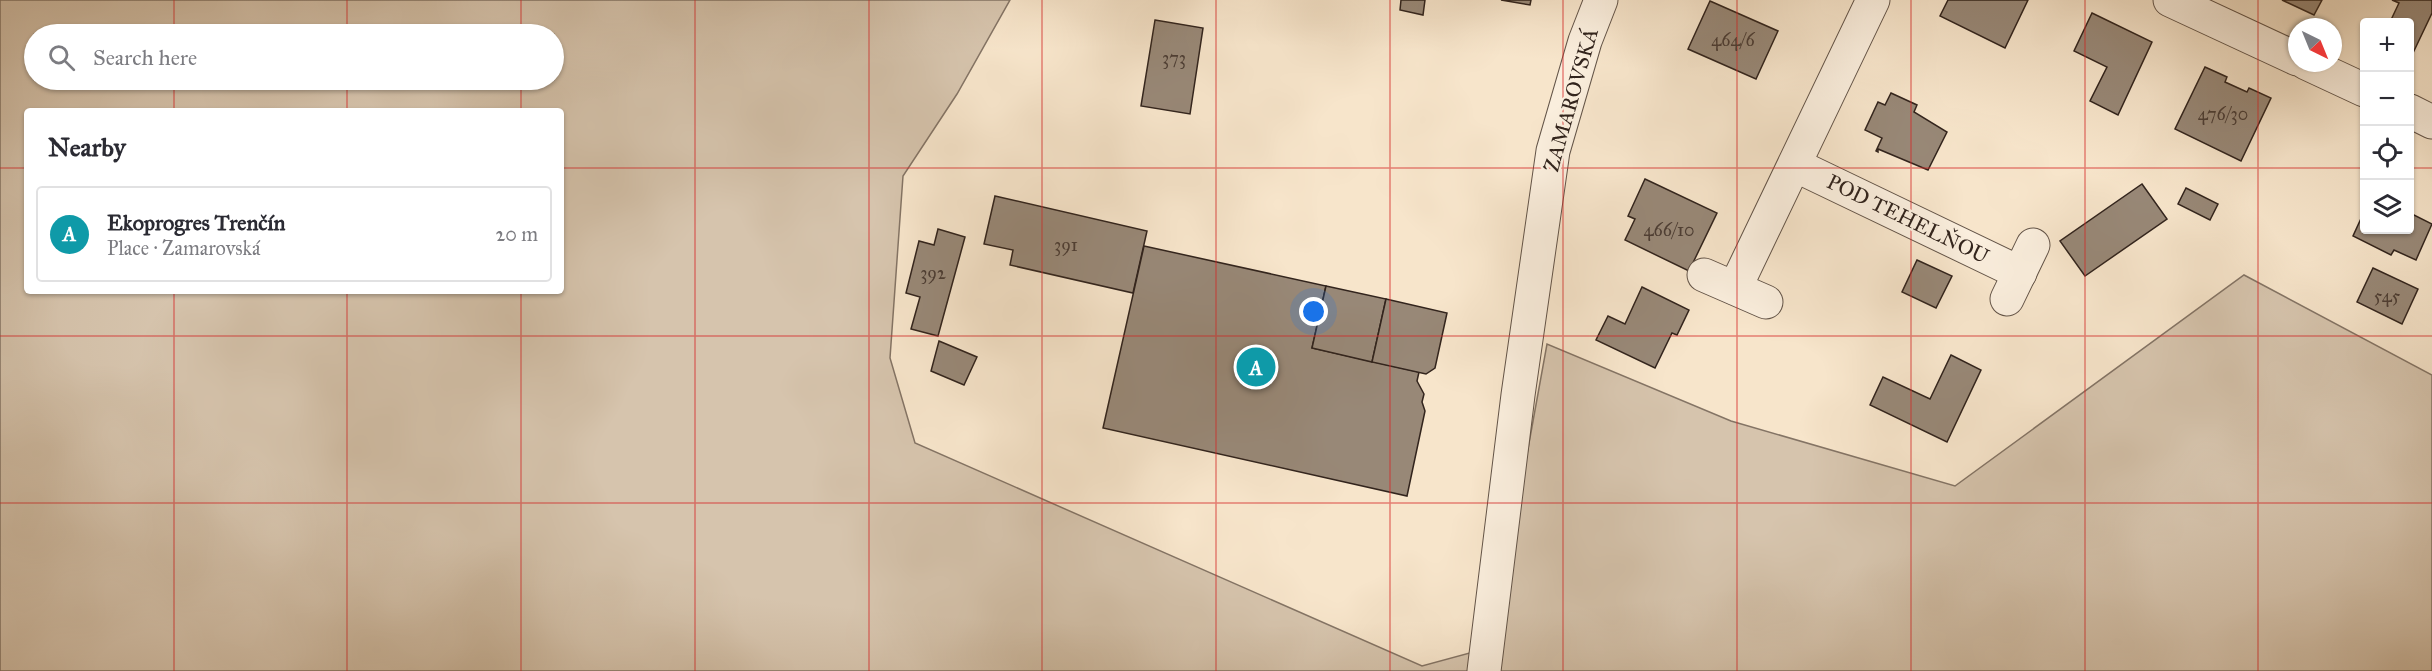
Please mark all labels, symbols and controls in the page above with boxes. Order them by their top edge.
north arrow [2288,18,2342,72]
map controls [2360,18,2414,234]
button: + [2360,18,2414,72]
search box [24,24,564,90]
street label: ZAMAROVSKÁ [1538,25,1604,175]
house number: 464/6 [1711,29,1755,51]
icon: search [45,41,78,74]
text: Search here [93,44,197,71]
house number: 373 [1162,47,1186,69]
button: − [2360,72,2414,126]
house number: 476/30 [2198,103,2248,125]
button: locate [2360,126,2414,180]
text: Nearby [48,131,126,163]
street label: POD TEHELŇOU [1823,169,1994,270]
button: layers [2360,180,2414,234]
text: Ekoprogres Trenčín [107,209,286,236]
house number: 466/10 [1644,219,1694,241]
text: A [63,222,76,246]
text: 20 m [495,222,538,246]
house number: 391 [1054,234,1078,256]
text: Place · Zamarovská [107,236,260,260]
house number: 392 [920,262,946,284]
house number: 545 [2374,285,2401,307]
your location [1299,297,1328,326]
pin: A [1236,344,1276,389]

